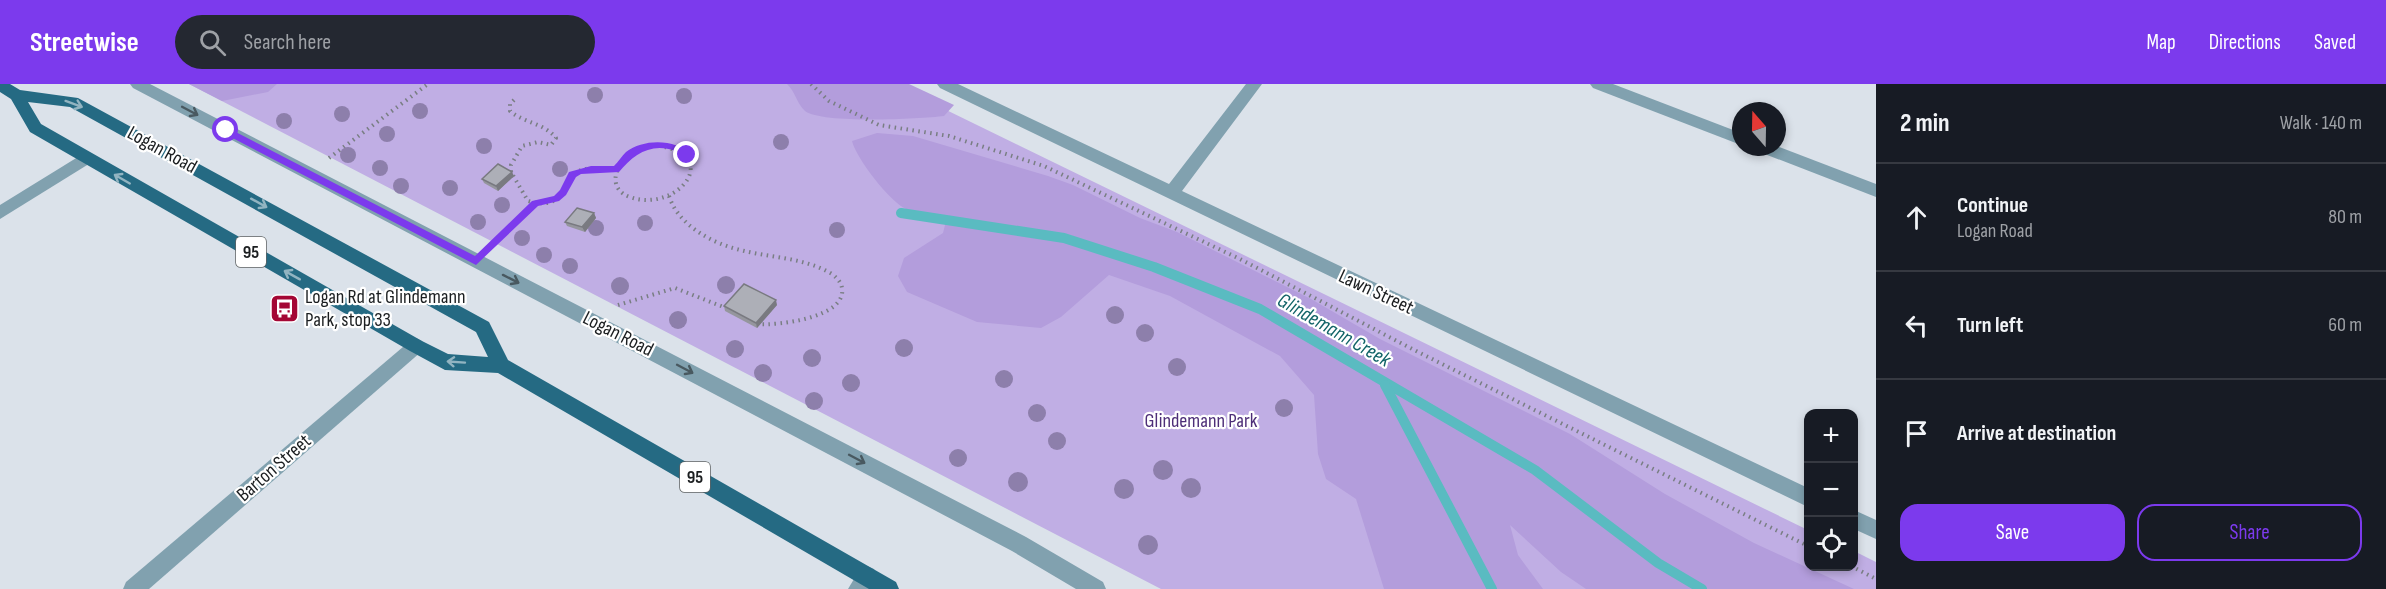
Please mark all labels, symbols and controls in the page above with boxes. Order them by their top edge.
search box [175,15,595,69]
text: Streetwise [30,26,139,59]
icon: search [196,26,229,59]
text: Search here [244,29,331,56]
text: Map [2146,30,2176,55]
text: Directions [2209,30,2281,55]
text: Saved [2314,30,2356,55]
one-way arrow [65,100,83,111]
north arrow [1732,102,1786,156]
one-way arrow [180,106,198,117]
text: 2 min [1900,108,1950,139]
text: Walk · 140 m [2280,111,2362,135]
route start [212,116,238,142]
street label: Logan Road [123,121,201,179]
route end [673,141,699,167]
one-way arrow [114,173,131,185]
text: Continue [1957,192,2028,219]
one-way arrow [250,197,267,209]
icon: ahead [1900,201,1933,234]
text: 80 m [2328,205,2362,229]
text: Logan Road [1957,219,2033,243]
road number: 95 [236,237,266,267]
street label: Lawn Street [1335,264,1417,320]
one-way arrow [284,269,301,281]
one-way arrow [502,274,520,285]
place label: Logan Rd at Glindemann Park, stop 33 [305,285,466,332]
water label: Glindemann Creek [1273,288,1396,373]
bus stop icon: Logan Rd at Glindemann Park, stop 33 [268,292,300,324]
street label: Logan Road [579,306,657,362]
icon: left [1900,309,1933,342]
text: Turn left [1957,312,2023,339]
text: 60 m [2328,313,2362,337]
one-way arrow [447,357,467,368]
one-way arrow [675,364,693,375]
park label: Glindemann Park [1145,409,1258,433]
map controls [1804,409,1858,571]
button: + [1804,409,1858,463]
icon: arrive [1900,417,1933,450]
text: Arrive at destination [1957,420,2116,447]
street label: Barton Street [232,429,316,507]
one-way arrow [848,454,866,465]
road number: 95 [680,462,710,492]
button: − [1804,463,1858,517]
button: Save [1900,504,2125,561]
button: Share [2137,504,2362,561]
button: locate [1804,517,1858,571]

